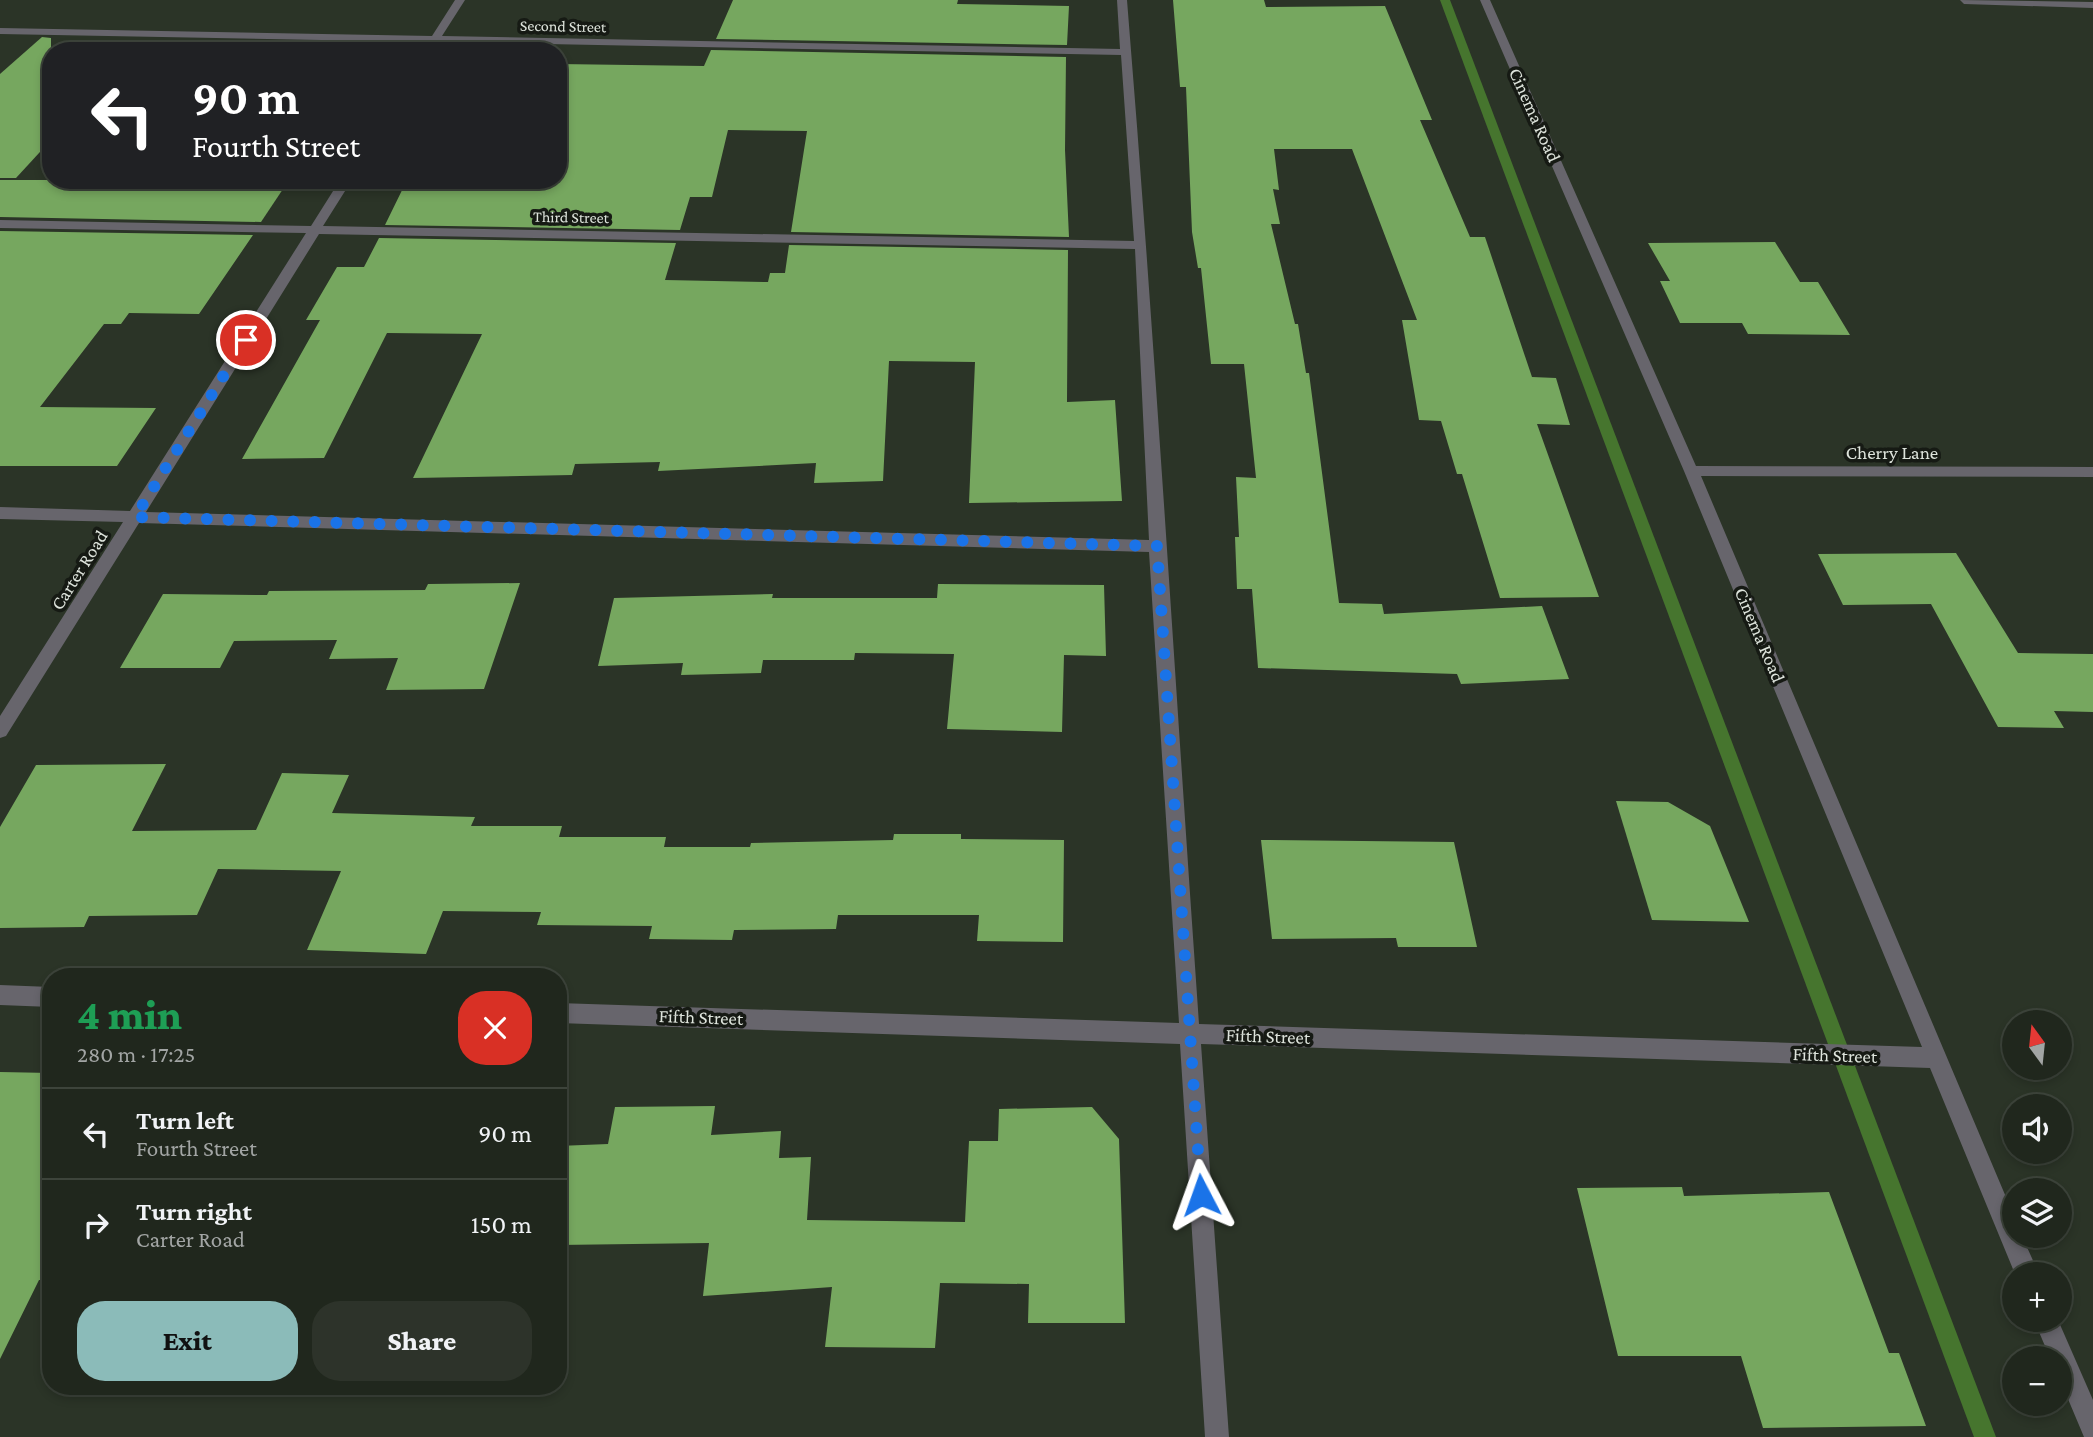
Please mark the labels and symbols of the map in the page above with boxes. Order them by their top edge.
street label: Second Street [520,17,607,35]
street label: Cinema Road [1505,65,1565,165]
street label: Third Street [533,208,610,226]
pin [216,310,276,370]
street label: Cherry Lane [1846,442,1938,463]
street label: Carter Road [46,526,112,614]
street label: Cinema Road [1731,584,1789,686]
street label: Fifth Street [658,1005,744,1029]
north arrow [2002,1010,2072,1080]
street label: Fifth Street [1225,1024,1311,1048]
street label: Fifth Street [1792,1043,1878,1067]
position arrow [1164,1158,1238,1232]

